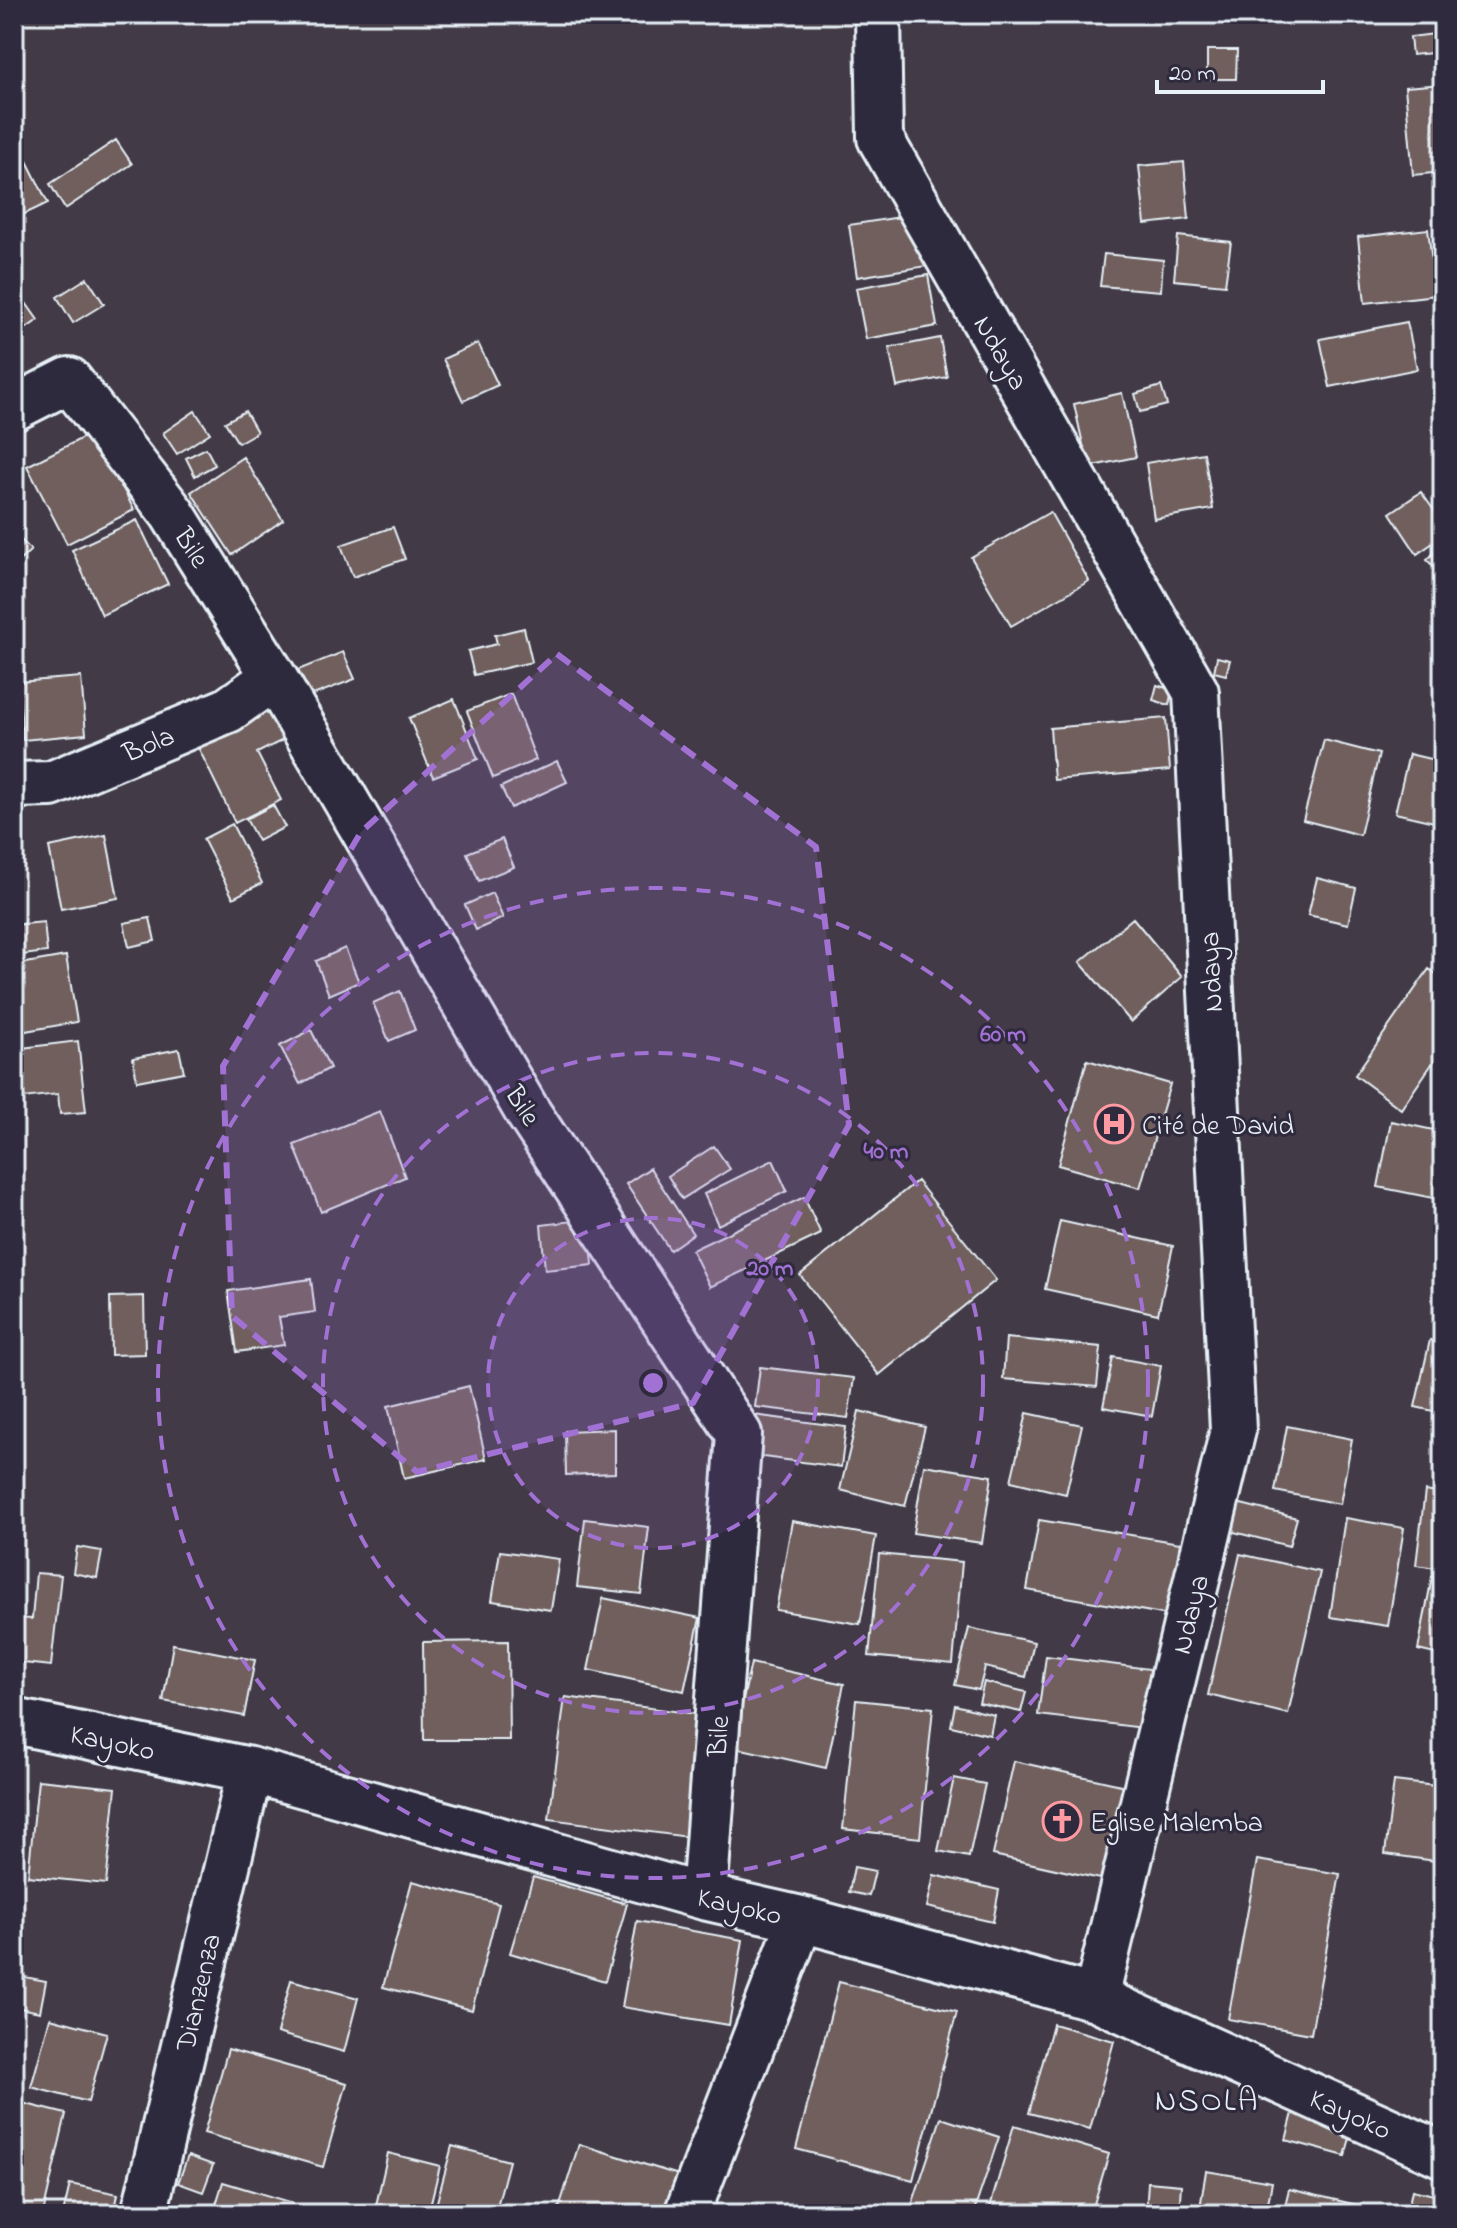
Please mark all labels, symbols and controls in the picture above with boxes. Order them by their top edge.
scale bar [1157,44,1323,94]
text: 20 m [1169,57,1216,92]
street label: Ndaya [961,309,1037,399]
street label: Bile [161,520,219,578]
street label: Bola [116,717,181,776]
street label: Ndaya [1191,931,1236,1013]
text: 60 m [980,1018,1026,1053]
street label: Bile [492,1078,550,1136]
hospital icon: Cité de David [1093,1103,1135,1145]
place label: Cité de David [1142,1107,1294,1148]
text: 40 m [864,1135,909,1170]
text: 20 m [746,1252,794,1287]
centre of rings [639,1369,667,1397]
street label: Ndaya [1163,1571,1222,1659]
street label: Bile [699,1714,742,1759]
street label: Kayoko [66,1715,158,1773]
church icon: Eglise Malemba [1041,1800,1083,1842]
place label: Eglise Malemba [1090,1804,1263,1845]
street label: Kayoko [693,1879,786,1938]
street label: Dianzenza [167,1930,234,2057]
district label: NSOLA [1155,2079,1259,2126]
street label: Kayoko [1302,2080,1397,2152]

